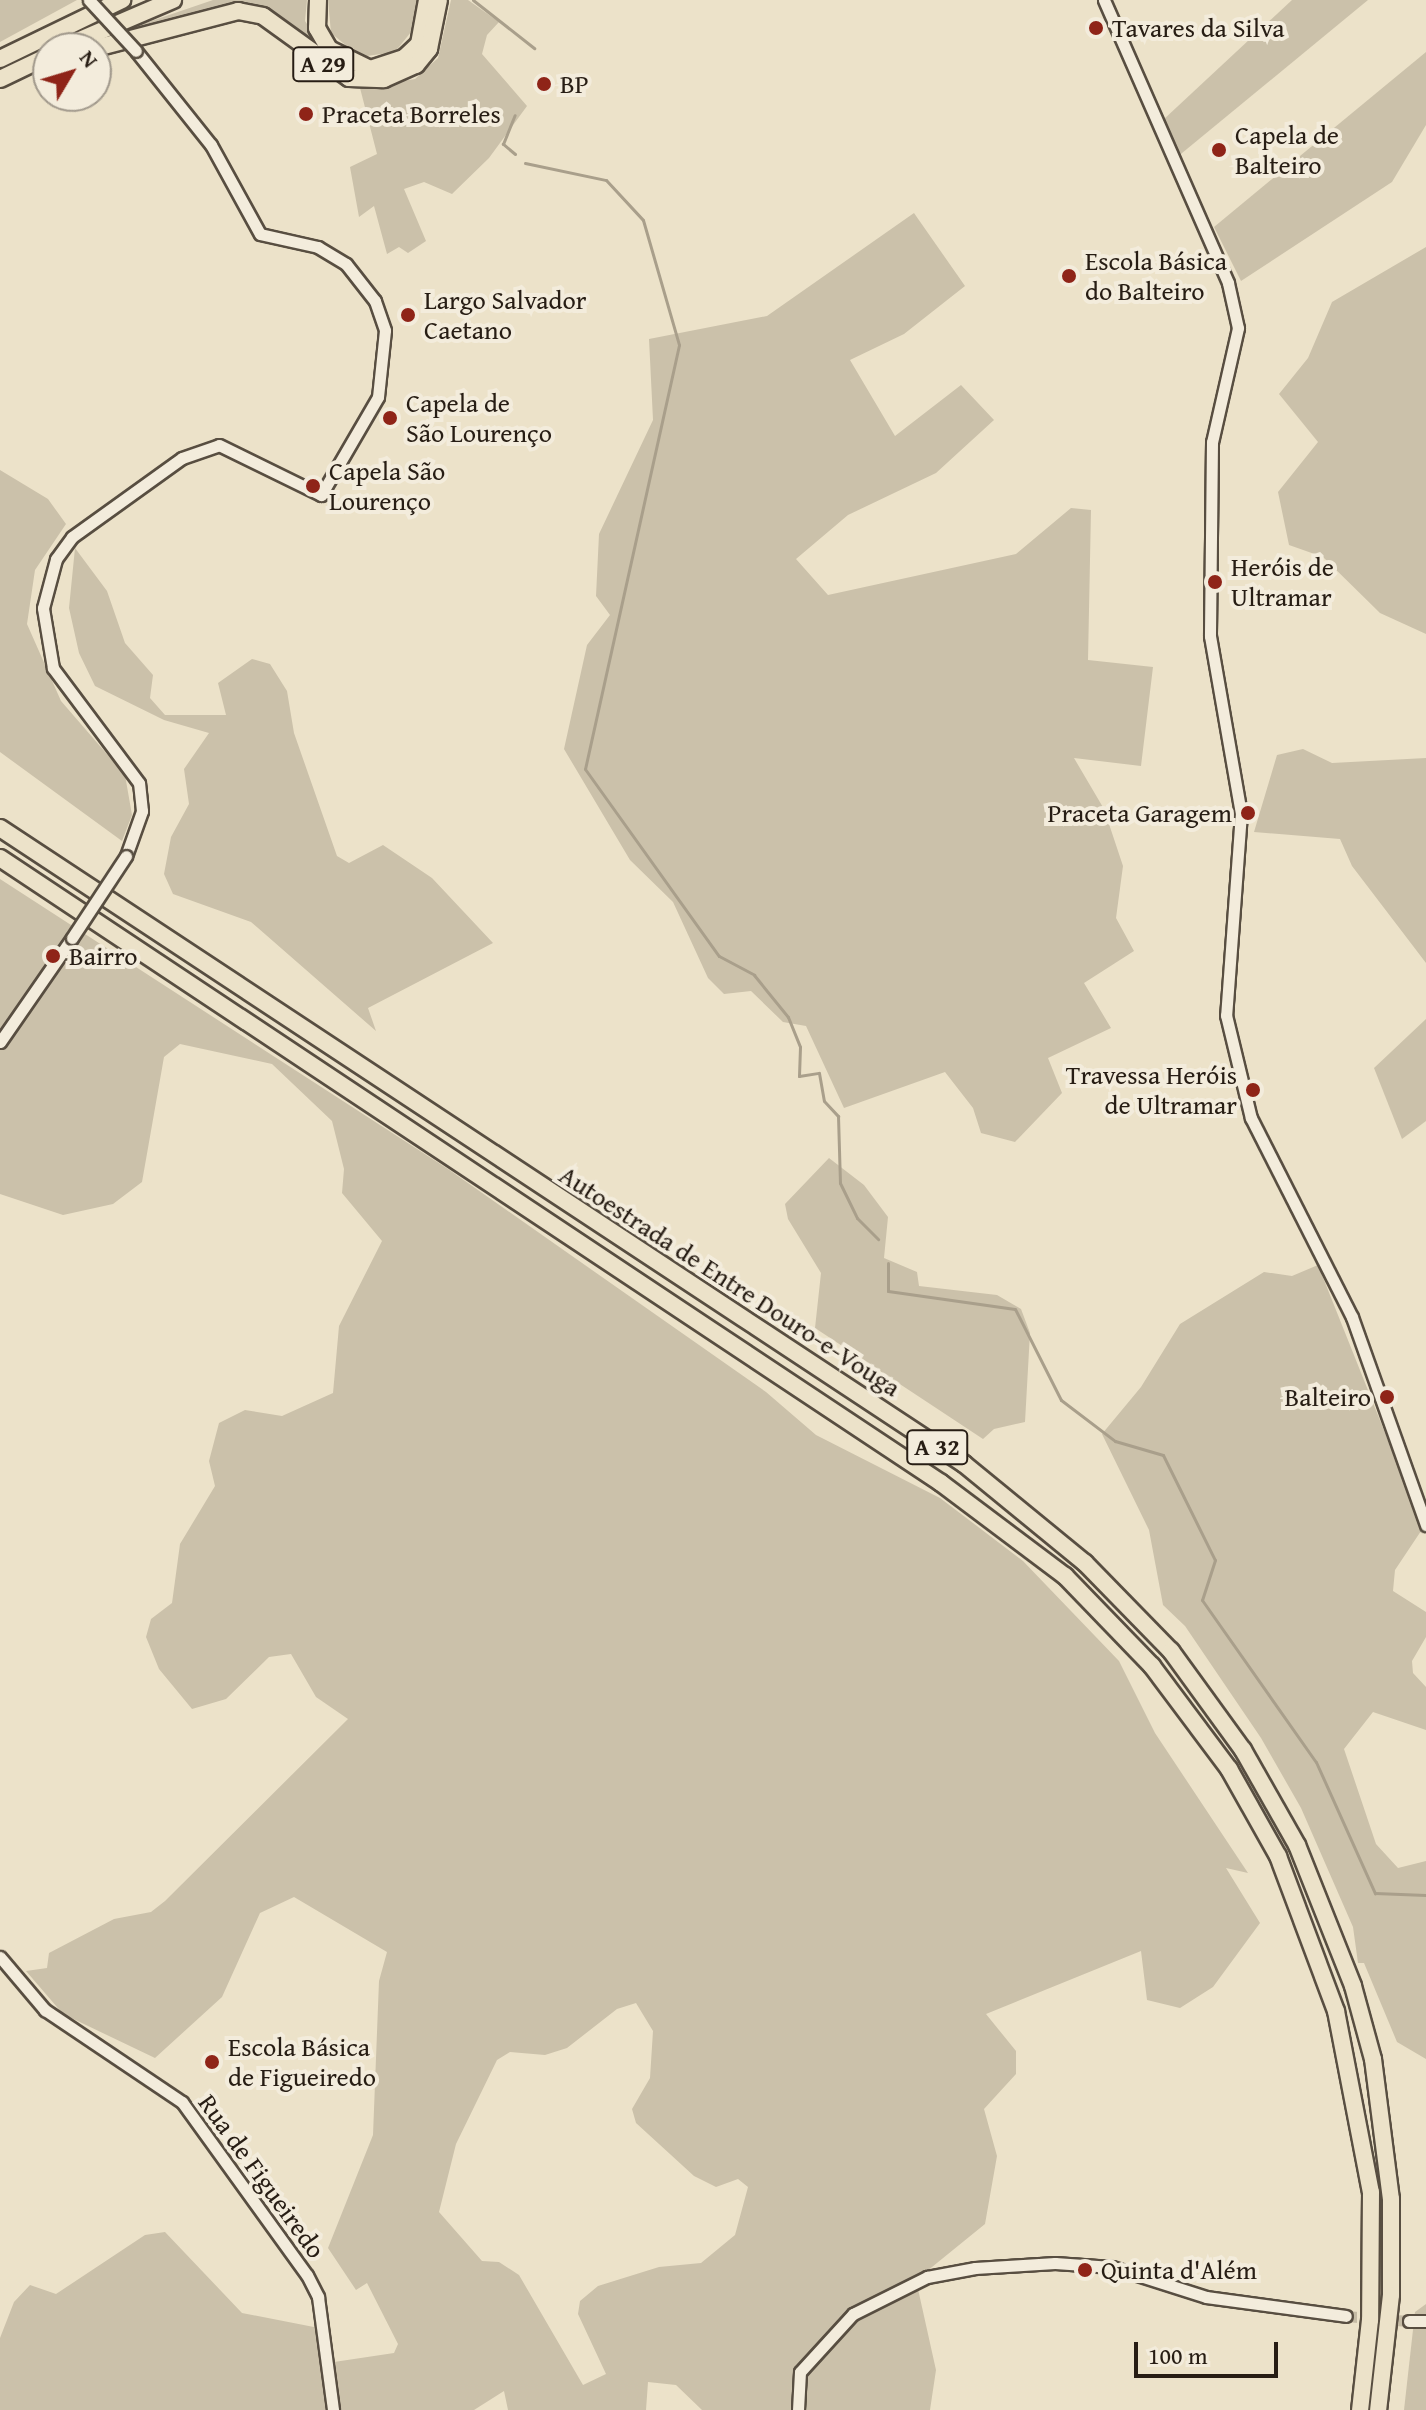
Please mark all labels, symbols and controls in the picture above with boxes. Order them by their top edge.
place label: Tavares da Silva [1112,12,1285,44]
marker: Tavares da Silva [1087,19,1105,37]
north arrow [32,32,112,112]
text: N [72,43,106,74]
road number: A 29 [291,44,355,84]
place label: BP [560,68,589,100]
marker: BP [535,75,553,93]
place label: Praceta Borreles [322,98,501,130]
marker: Praceta Borreles [297,105,315,123]
place label: Capela de Balteiro [1235,119,1339,180]
marker: Capela de Balteiro [1210,141,1228,159]
place label: Escola Básica do Balteiro [1085,245,1227,306]
marker: Escola Básica do Balteiro [1060,267,1078,285]
place label: Largo Salvador Caetano [424,284,586,346]
marker: Largo Salvador Caetano [399,306,417,324]
place label: Capela de São Lourenço [406,387,552,448]
marker: Capela de São Lourenço [381,409,399,427]
place label: Capela São Lourenço [329,455,445,516]
marker: Capela São Lourenço [304,477,322,495]
place label: Heróis de Ultramar [1231,551,1334,612]
marker: Heróis de Ultramar [1206,573,1224,591]
place label: Praceta Garagem [1048,797,1232,829]
marker: Praceta Garagem [1239,804,1257,822]
place label: Bairro [69,940,138,972]
marker: Bairro [44,947,62,965]
place label: Travessa Heróis de Ultramar [1066,1059,1237,1120]
marker: Travessa Heróis de Ultramar [1244,1081,1262,1099]
street label: Autoestrada de Entre Douro-e-Vouga [554,1159,906,1403]
place label: Balteiro [1284,1381,1371,1413]
marker: Balteiro [1378,1388,1396,1406]
road number: A 32 [905,1427,969,1467]
place label: Escola Básica de Figueiredo [228,2031,376,2092]
marker: Escola Básica de Figueiredo [203,2053,221,2071]
street label: Rua de Figueiredo [192,2088,332,2264]
place label: Quinta d'Além [1101,2254,1257,2286]
marker: Quinta d'Além [1076,2261,1094,2279]
scale bar [1138,2326,1282,2376]
text: 100 m [1148,2338,1208,2373]

